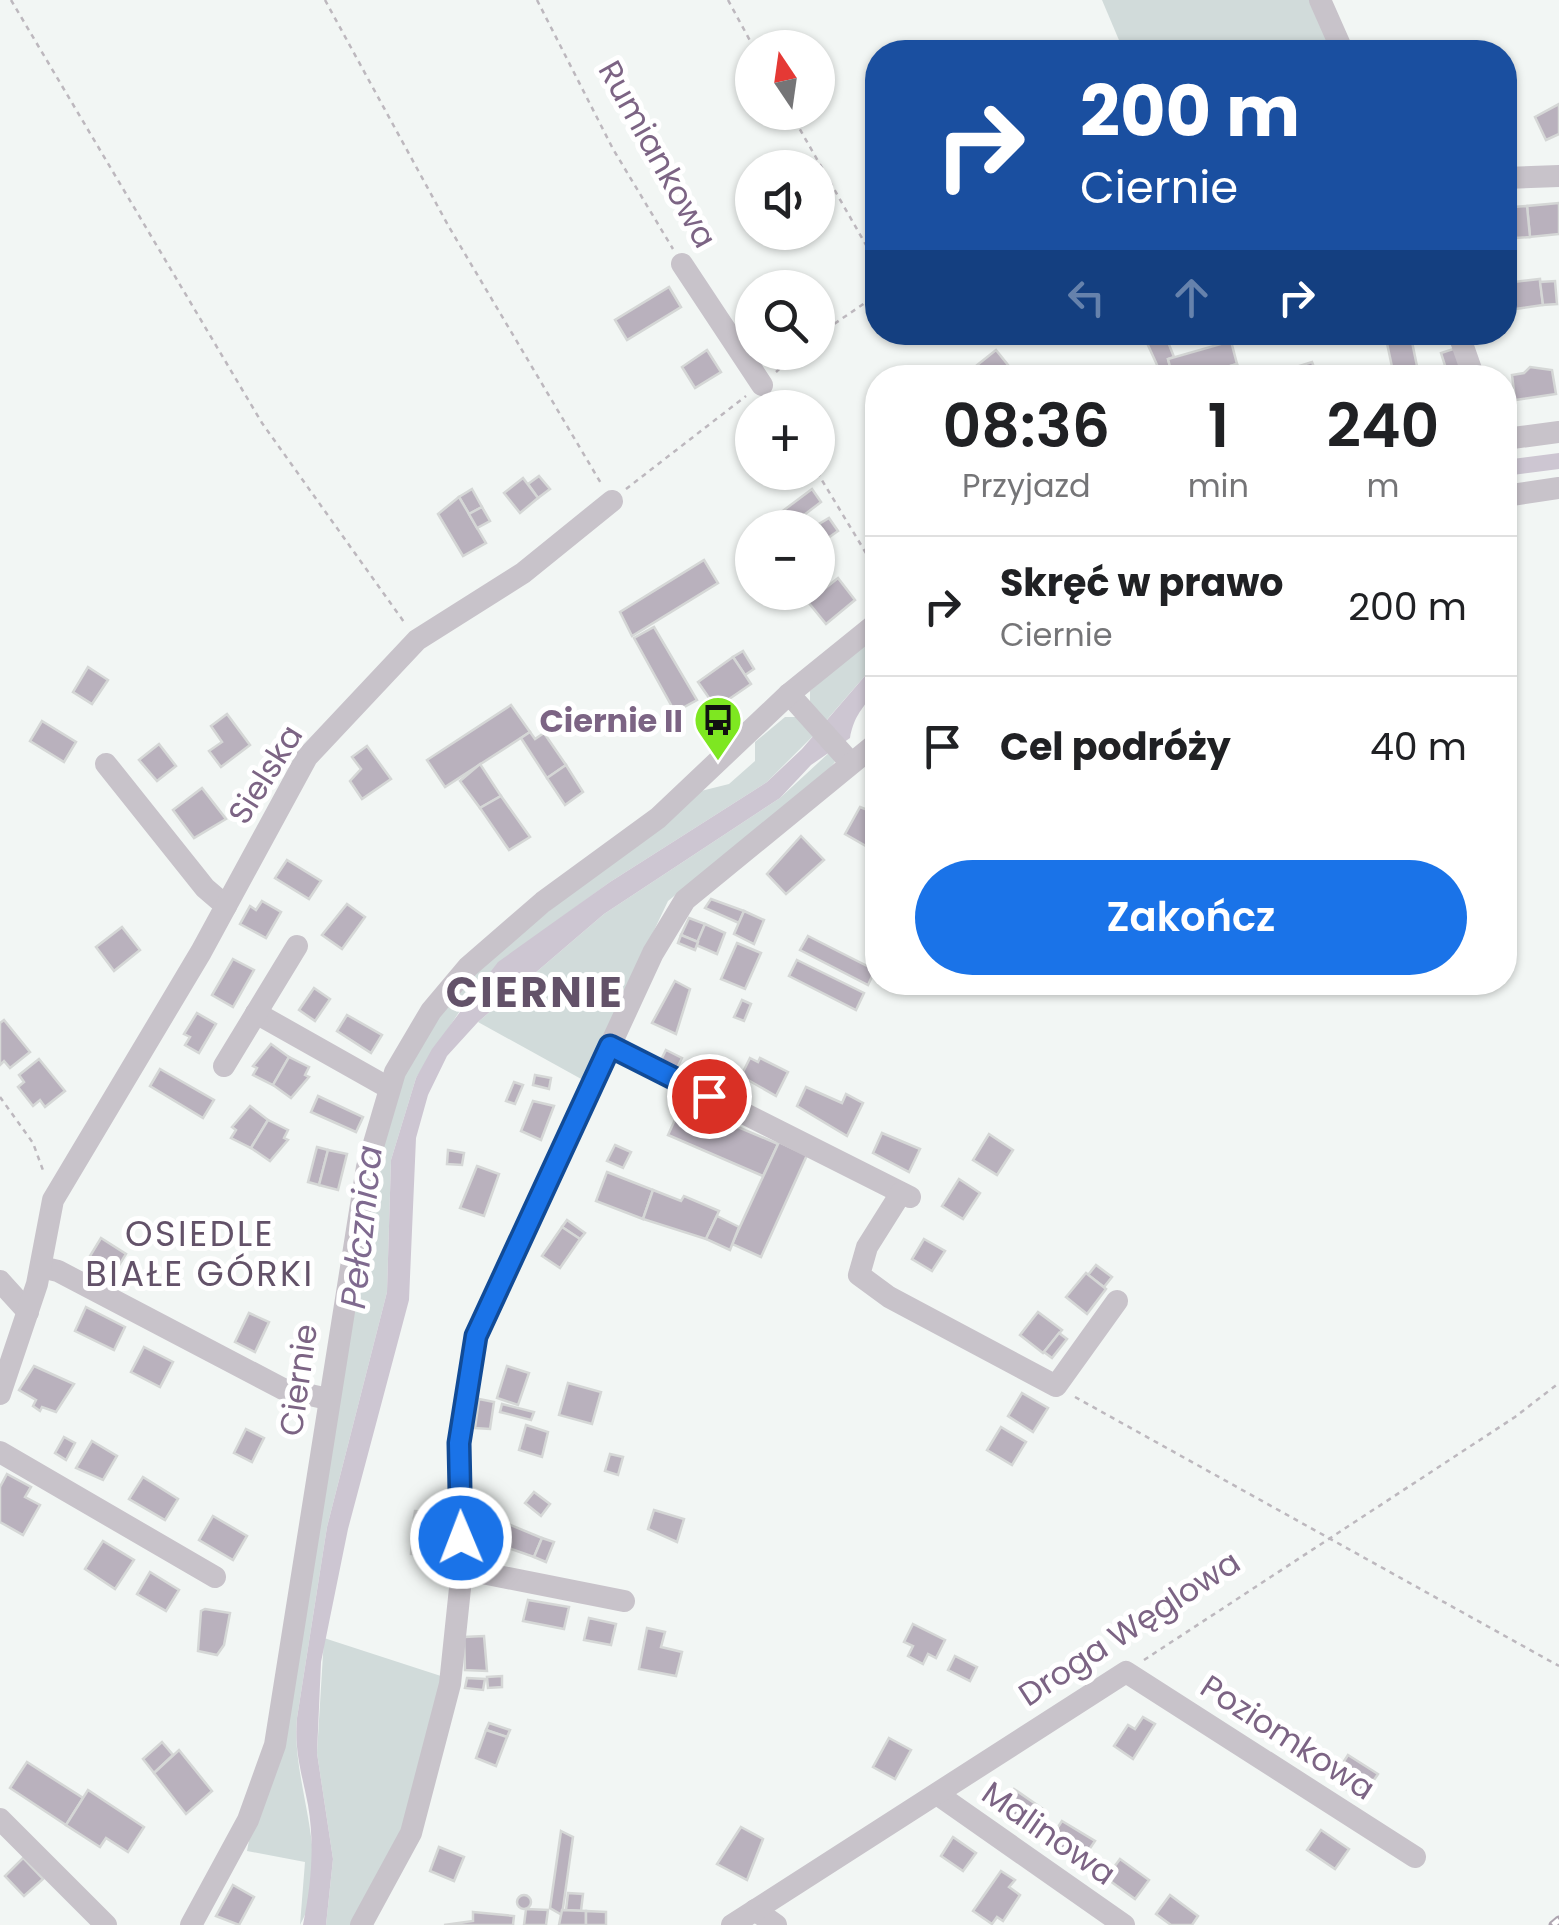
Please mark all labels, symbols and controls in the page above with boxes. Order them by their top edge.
north arrow [735,30,835,130]
map controls [735,30,835,610]
street label: Rumiankowa [588,52,728,256]
text: 200 m [1080,62,1300,161]
icon: right [915,80,1045,210]
button: sound [735,150,835,250]
text: Ciernie [1080,156,1238,219]
button: search [735,270,835,370]
icon: left [1059,270,1114,325]
icon: ahead [1164,270,1219,325]
icon: right [1269,270,1324,325]
text: 08:36 [943,384,1110,468]
text: 1 [1207,384,1229,468]
text: 240 [1327,384,1439,468]
button: + [735,390,835,490]
text: Przyjazd [962,463,1091,508]
text: min [1188,463,1249,508]
text: m [1366,463,1399,508]
button: − [735,510,835,610]
text: Skręć w prawo [1000,556,1284,609]
icon: right [915,579,970,634]
text: 200 m [1348,580,1467,633]
text: Ciernie [1000,612,1113,657]
bus stop icon: Ciernie II [692,694,744,762]
place label: Ciernie II [539,698,683,743]
street label: Sielska [217,716,313,832]
icon: arrive [915,719,970,774]
text: Cel podróży [1000,720,1231,773]
text: 40 m [1370,720,1467,773]
button: Zakończ [915,860,1467,975]
district label: CIERNIE [446,963,624,1022]
pin [667,1054,752,1139]
icon: arrive [682,1069,737,1124]
water label: Pełcznica [328,1143,394,1311]
district label: OSIEDLE BIAŁE GÓRKI [85,1209,315,1298]
street label: Ciernie [268,1321,328,1439]
position arrow [409,1486,513,1590]
street label: Droga Węglowa [1009,1539,1249,1717]
street label: Poziomkowa [1192,1664,1384,1810]
street label: Malinowa [973,1770,1125,1896]

